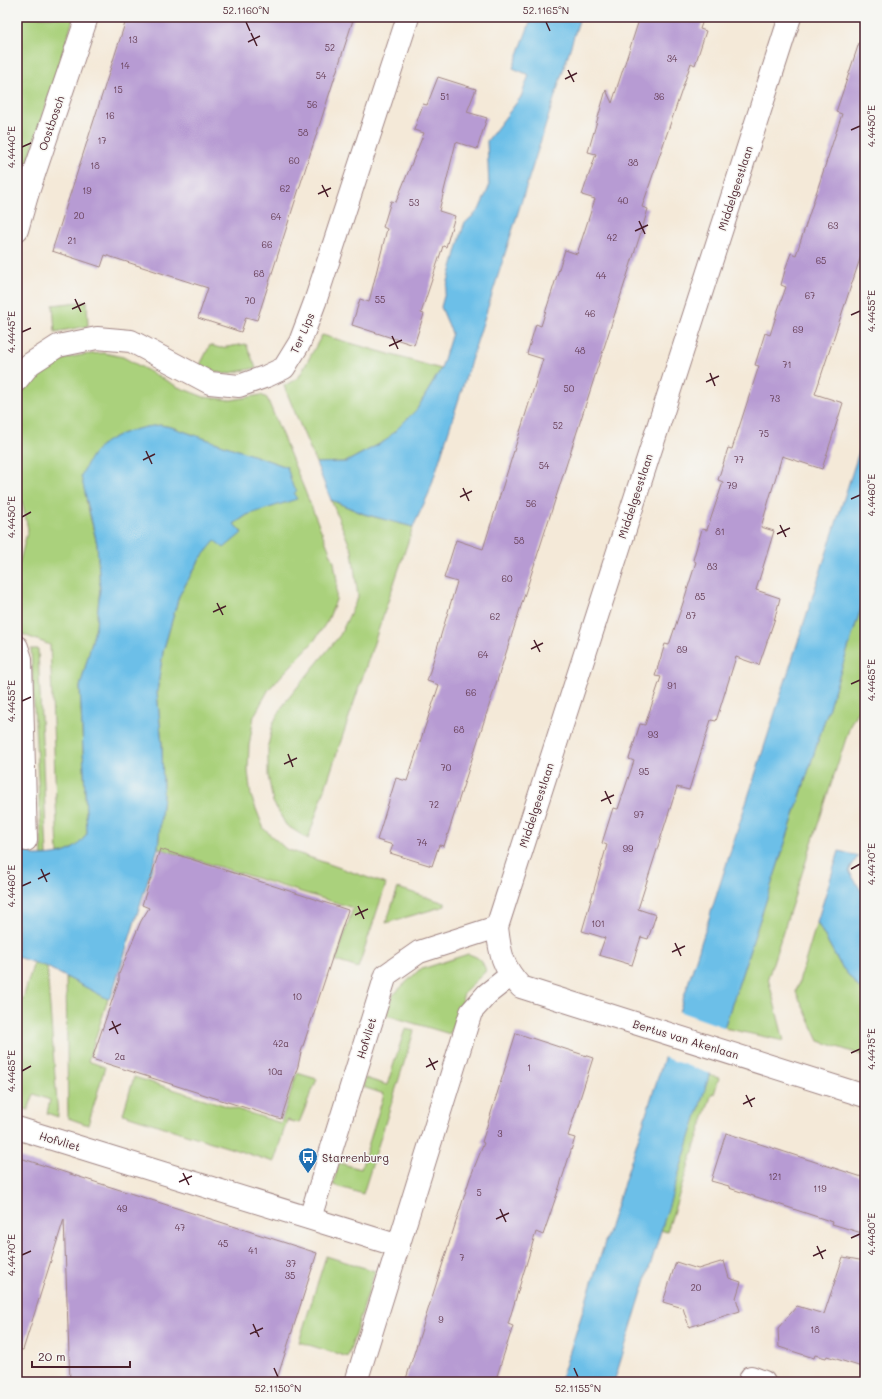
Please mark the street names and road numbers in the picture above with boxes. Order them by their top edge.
street label: Oostbosch [35,94,67,152]
street label: Middelgeestlaan [714,144,756,232]
street label: Ter Lips [286,310,318,356]
street label: Middelgeestlaan [614,452,656,540]
street label: Middelgeestlaan [515,761,557,849]
street label: Hofvliet [353,1015,379,1060]
street label: Bertus van Akenlaan [631,1016,741,1062]
street label: Hofvliet [38,1128,83,1154]

